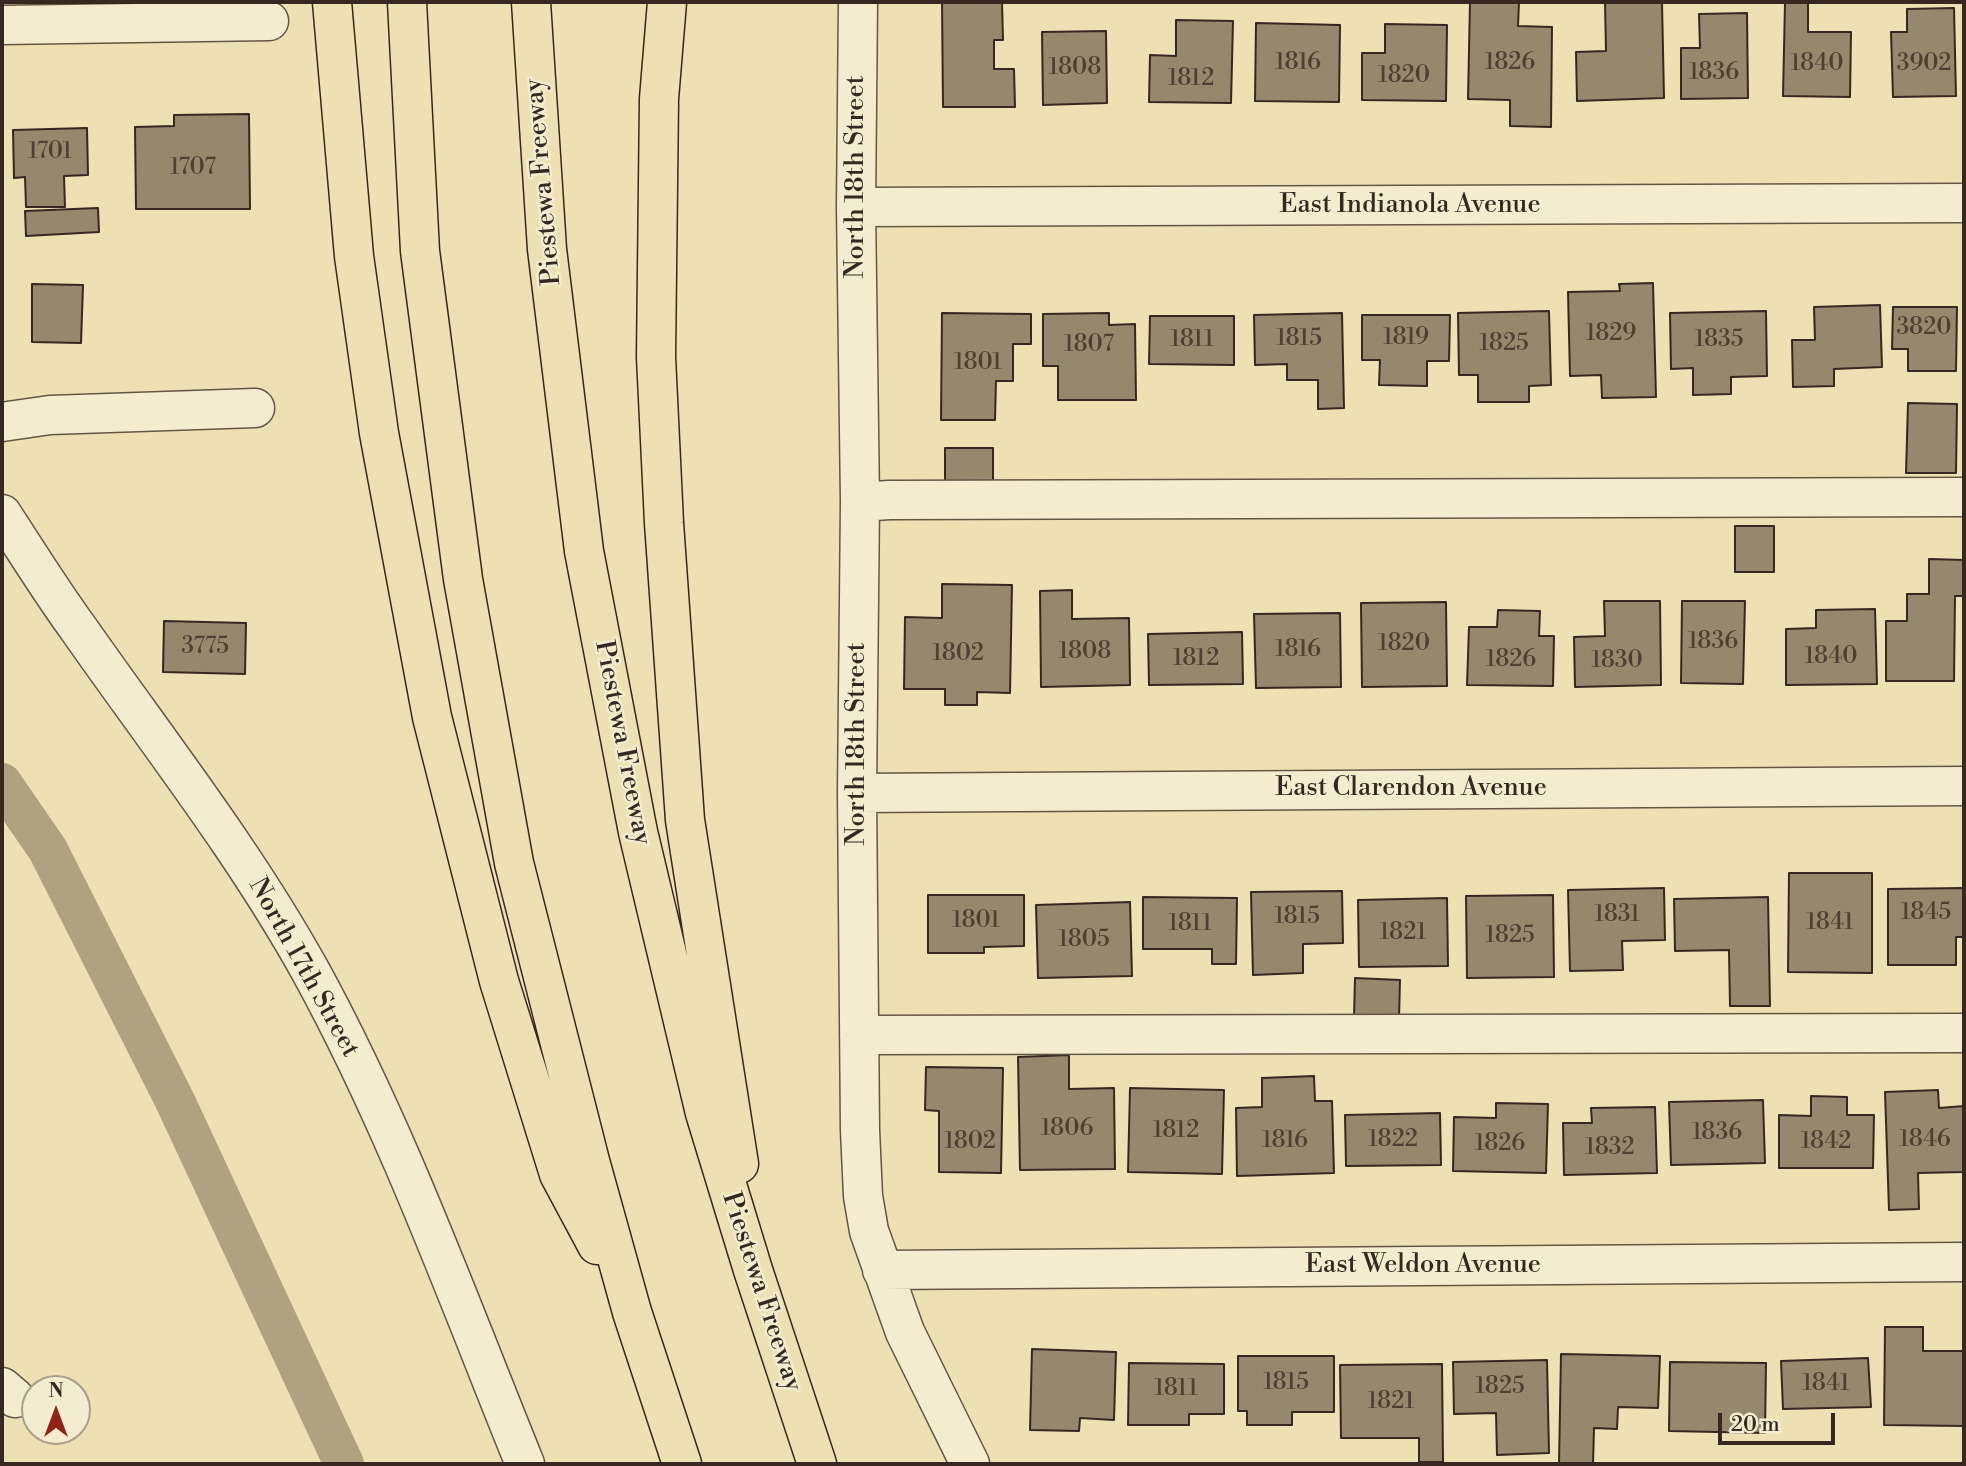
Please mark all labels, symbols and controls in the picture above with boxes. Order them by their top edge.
house number: 1816 [1275,49,1321,77]
house number: 1826 [1485,49,1535,77]
house number: 1840 [1791,50,1843,78]
house number: 3902 [1897,50,1951,78]
house number: 1808 [1049,54,1101,82]
house number: 1836 [1689,59,1739,87]
house number: 1820 [1378,62,1430,90]
house number: 1812 [1168,65,1214,93]
street label: North 18th Street [841,75,873,279]
street label: Piestewa Freeway [519,77,569,287]
house number: 1701 [28,138,72,166]
house number: 1707 [170,154,216,182]
street label: East Indianola Avenue [1279,190,1541,222]
house number: 3820 [1896,314,1952,342]
house number: 1829 [1586,320,1636,348]
house number: 1819 [1383,324,1429,352]
house number: 1815 [1276,325,1322,353]
house number: 1811 [1170,326,1214,354]
house number: 1835 [1695,326,1743,354]
house number: 1825 [1479,330,1529,358]
house number: 1807 [1064,331,1114,359]
house number: 1801 [954,349,1002,377]
house number: 1836 [1688,628,1738,656]
house number: 1820 [1378,630,1430,658]
house number: 3775 [181,633,229,661]
house number: 1816 [1275,636,1321,664]
street label: Piestewa Freeway [587,638,657,848]
house number: 1808 [1059,638,1111,666]
house number: 1802 [932,640,984,668]
street label: North 18th Street [842,642,874,846]
house number: 1840 [1805,643,1857,671]
house number: 1812 [1173,645,1219,673]
house number: 1826 [1486,646,1536,674]
house number: 1830 [1591,647,1643,675]
street label: East Clarendon Avenue [1275,773,1547,805]
street label: North 17th Street [241,873,365,1063]
house number: 1845 [1901,899,1951,927]
house number: 1831 [1594,901,1640,929]
house number: 1815 [1274,903,1320,931]
house number: 1801 [952,907,1000,935]
house number: 1841 [1806,909,1854,937]
house number: 1811 [1168,910,1212,938]
house number: 1821 [1380,919,1426,947]
house number: 1825 [1485,922,1535,950]
house number: 1805 [1058,926,1110,954]
house number: 1806 [1041,1115,1093,1143]
house number: 1812 [1153,1117,1199,1145]
house number: 1836 [1692,1119,1742,1147]
house number: 1822 [1368,1126,1418,1154]
house number: 1846 [1899,1126,1951,1154]
house number: 1816 [1262,1127,1308,1155]
house number: 1802 [944,1128,996,1156]
house number: 1842 [1801,1128,1851,1156]
house number: 1826 [1475,1130,1525,1158]
house number: 1832 [1585,1134,1635,1162]
street label: Piestewa Freeway [714,1189,808,1395]
street label: East Weldon Avenue [1305,1250,1541,1282]
house number: 1815 [1263,1369,1309,1397]
house number: 1841 [1802,1370,1850,1398]
house number: 1825 [1475,1373,1525,1401]
north arrow [21,1375,91,1445]
house number: 1811 [1154,1375,1198,1403]
text: N [48,1379,64,1403]
house number: 1821 [1368,1388,1414,1416]
scale bar [1721,1400,1838,1444]
text: 20 m [1731,1412,1780,1438]

